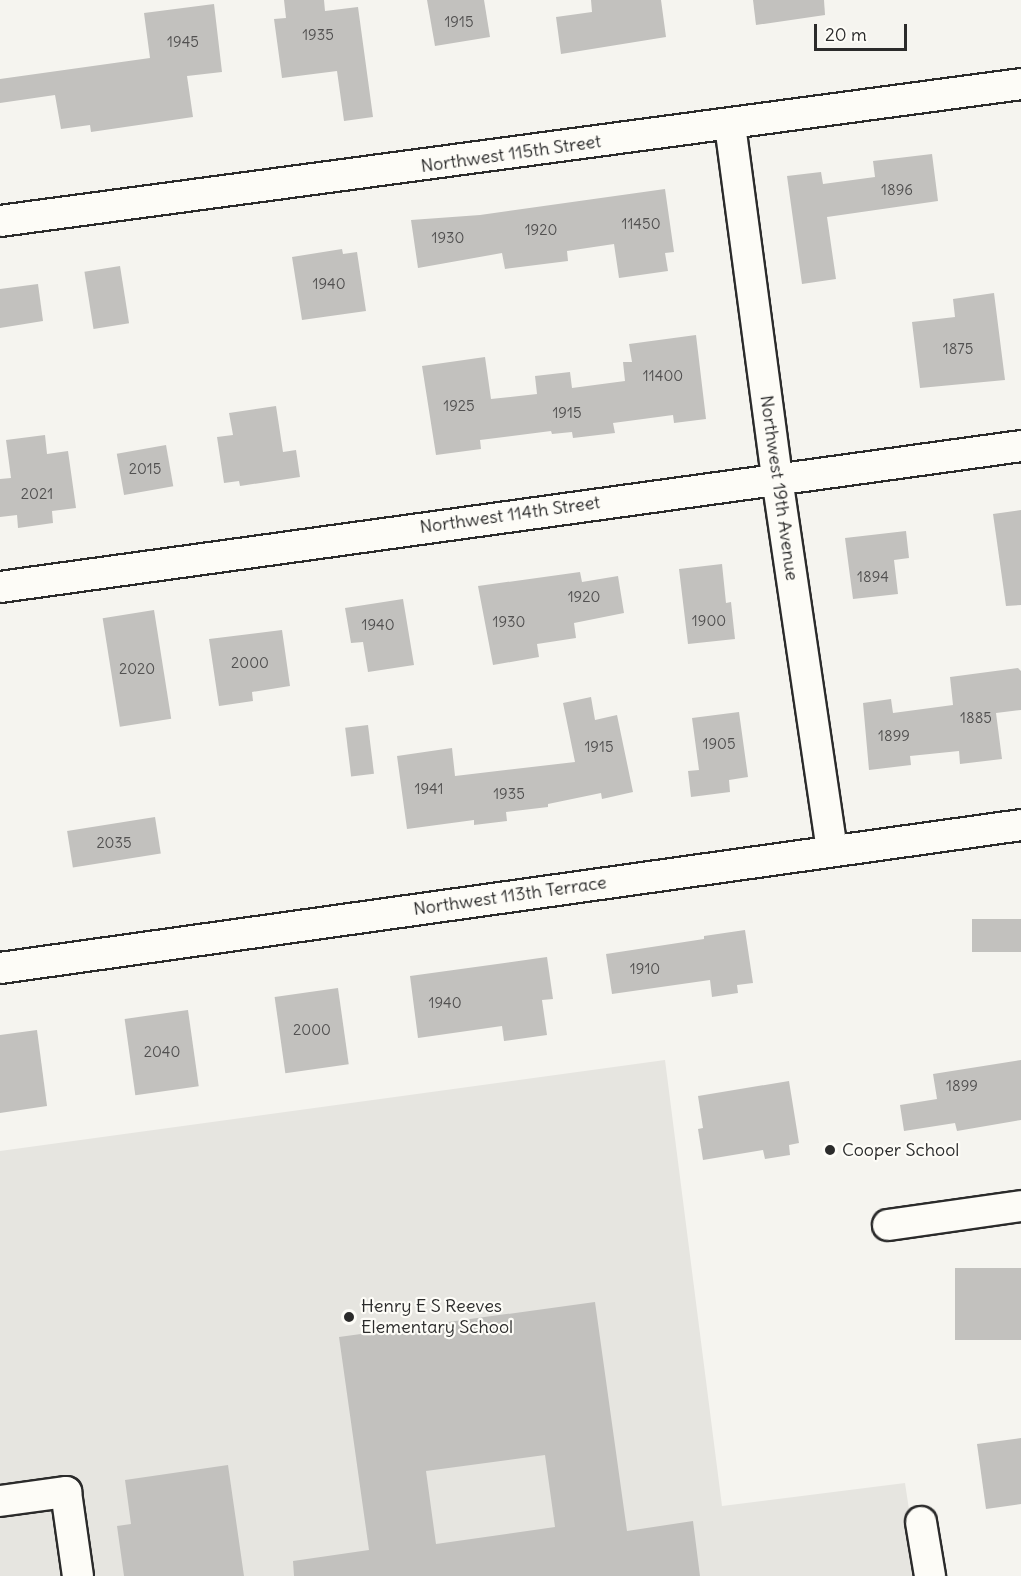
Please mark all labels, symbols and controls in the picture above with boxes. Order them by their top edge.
scale bar [817,12,910,50]
house number: 1915 [444,13,474,31]
text: 20 m [825,23,867,46]
house number: 1935 [302,26,334,44]
house number: 1945 [167,33,199,51]
street label: Northwest 115th Street [419,131,603,177]
house number: 1896 [881,181,913,199]
house number: 11450 [621,215,661,233]
house number: 1920 [525,221,557,239]
house number: 1930 [432,229,464,247]
house number: 1940 [312,275,346,293]
house number: 1875 [943,340,973,358]
house number: 11400 [643,367,683,385]
street label: Northwest 19th Avenue [755,394,803,582]
house number: 1925 [443,397,475,415]
house number: 1915 [552,404,582,422]
house number: 2015 [129,460,161,478]
house number: 2021 [21,485,53,503]
street label: Northwest 114th Street [418,492,602,538]
house number: 1894 [857,568,889,586]
house number: 1920 [568,588,600,606]
house number: 1900 [692,612,726,630]
house number: 1930 [493,613,525,631]
house number: 1940 [361,616,395,634]
house number: 2000 [231,654,269,672]
house number: 2020 [119,660,155,678]
house number: 1885 [960,709,992,727]
house number: 1899 [878,727,910,745]
house number: 1905 [702,735,736,753]
house number: 1915 [584,738,614,756]
house number: 1941 [414,780,444,798]
house number: 1935 [493,785,525,803]
house number: 2035 [96,834,132,852]
street label: Northwest 113th Terrace [412,872,608,920]
house number: 1910 [630,960,660,978]
house number: 1940 [428,994,462,1012]
house number: 2000 [293,1021,331,1039]
house number: 2040 [144,1043,180,1061]
house number: 1899 [946,1077,978,1095]
place label: Cooper School [842,1139,959,1161]
marker: Cooper School [823,1143,837,1157]
place label: Henry E S Reeves Elementary School [361,1296,513,1338]
marker: Henry E S Reeves Elementary School [342,1310,356,1324]

